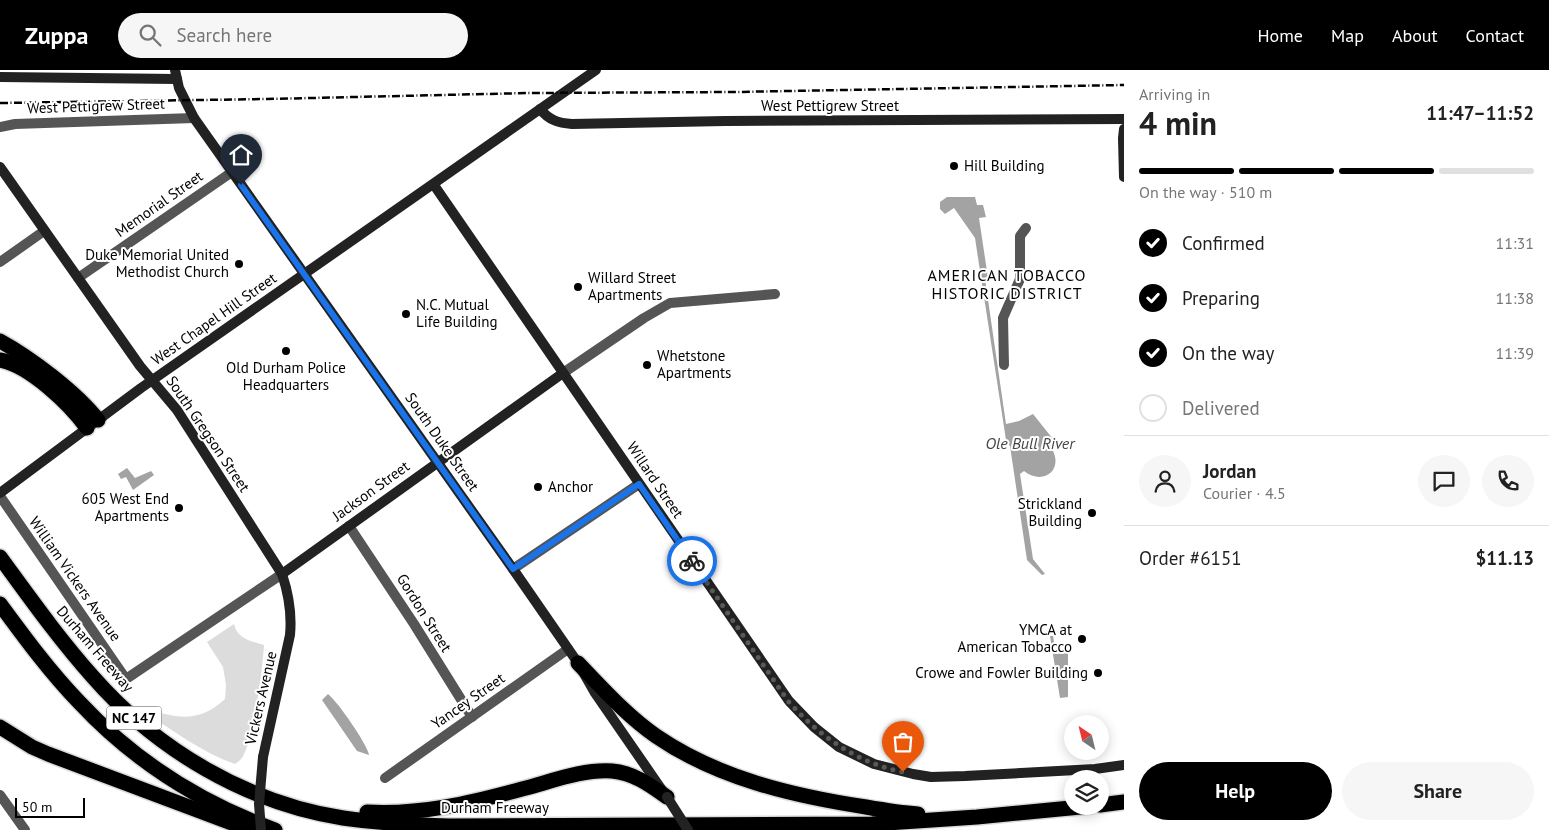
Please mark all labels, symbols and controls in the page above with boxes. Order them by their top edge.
search box [118,13,468,58]
text: Zuppa [25,20,88,51]
icon: search [136,21,164,49]
text: Search here [176,23,272,47]
text: Home [1257,24,1303,47]
text: Map [1331,24,1364,47]
text: About [1392,24,1438,47]
text: Contact [1466,24,1524,47]
text: Arriving in [1139,84,1210,104]
street label: West Pettigrew Street [27,94,165,117]
street label: West Pettigrew Street [761,96,899,115]
text: 11:47–11:52 [1426,101,1534,125]
text: 4 min [1139,102,1217,144]
pin [220,134,262,185]
icon: home [227,141,255,169]
place label: Hill Building [964,156,1044,175]
marker: Hill Building [948,160,960,172]
street label: Memorial Street [111,166,206,241]
text: On the way · 510 m [1139,182,1272,202]
icon: check [1139,229,1167,257]
text: Confirmed [1182,231,1265,255]
text: 11:31 [1496,233,1534,253]
place label: Duke Memorial United Methodist Church [85,245,229,281]
marker: Duke Memorial United Methodist Church [233,258,245,270]
district label: AMERICAN TOBACCO HISTORIC DISTRICT [927,265,1087,303]
street label: West Chapel Hill Street [148,268,280,369]
place label: Willard Street Apartments [588,268,676,304]
marker: Willard Street Apartments [572,281,584,293]
icon: check [1139,284,1167,312]
text: Preparing [1182,286,1260,310]
text: 11:38 [1496,288,1534,308]
place label: N.C. Mutual Life Building [416,295,498,331]
marker: N.C. Mutual Life Building [400,308,412,320]
icon: check [1139,339,1167,367]
text: On the way [1182,341,1274,365]
text: 11:39 [1496,343,1534,363]
marker: Old Durham Police Headquarters [280,345,292,357]
place label: Whetstone Apartments [657,346,731,382]
place label: Old Durham Police Headquarters [226,358,346,394]
marker: Whetstone Apartments [641,359,653,371]
street label: South Gregson Street [162,372,254,495]
street label: South Duke Street [401,389,484,495]
text: Delivered [1182,396,1260,420]
water label: Ole Bull River [986,433,1076,453]
street label: Willard Street [623,438,688,522]
button: person [1139,455,1191,507]
button: chat [1418,455,1470,507]
button: phone [1482,455,1534,507]
street label: Jackson Street [328,456,413,526]
text: Jordan [1203,459,1256,483]
place label: Anchor [548,477,593,496]
marker: Anchor [532,481,544,493]
text: Courier · 4.5 [1203,483,1286,503]
place label: 605 West End Apartments [82,489,169,525]
place label: Strickland Building [1018,494,1082,530]
marker: 605 West End Apartments [173,502,185,514]
marker: Strickland Building [1086,507,1098,519]
street label: William Vickers Avenue [25,513,126,645]
courier [667,536,717,586]
text: Order #6151 [1139,546,1242,570]
text: $11.13 [1475,546,1534,570]
icon: bike [678,547,706,575]
street label: Gordon Street [393,570,456,655]
street label: Durham Freeway [53,602,138,696]
place label: YMCA at American Tobacco [957,620,1072,656]
marker: YMCA at American Tobacco [1076,633,1088,645]
street label: Vickers Avenue [240,649,281,748]
place label: Crowe and Fowler Building [915,663,1088,682]
marker: Crowe and Fowler Building [1092,667,1104,679]
street label: Yancey Street [427,668,508,733]
road number: NC 147 [106,706,162,730]
north arrow [1064,715,1109,760]
map controls [1064,715,1109,815]
pin [882,721,924,772]
icon: bag [889,728,917,756]
button: Help [1139,762,1332,820]
button: Share [1342,762,1534,820]
button: layers [1064,770,1109,815]
scale bar [15,795,85,818]
text: 50 m [22,798,52,816]
street label: Durham Freeway [441,798,549,817]

